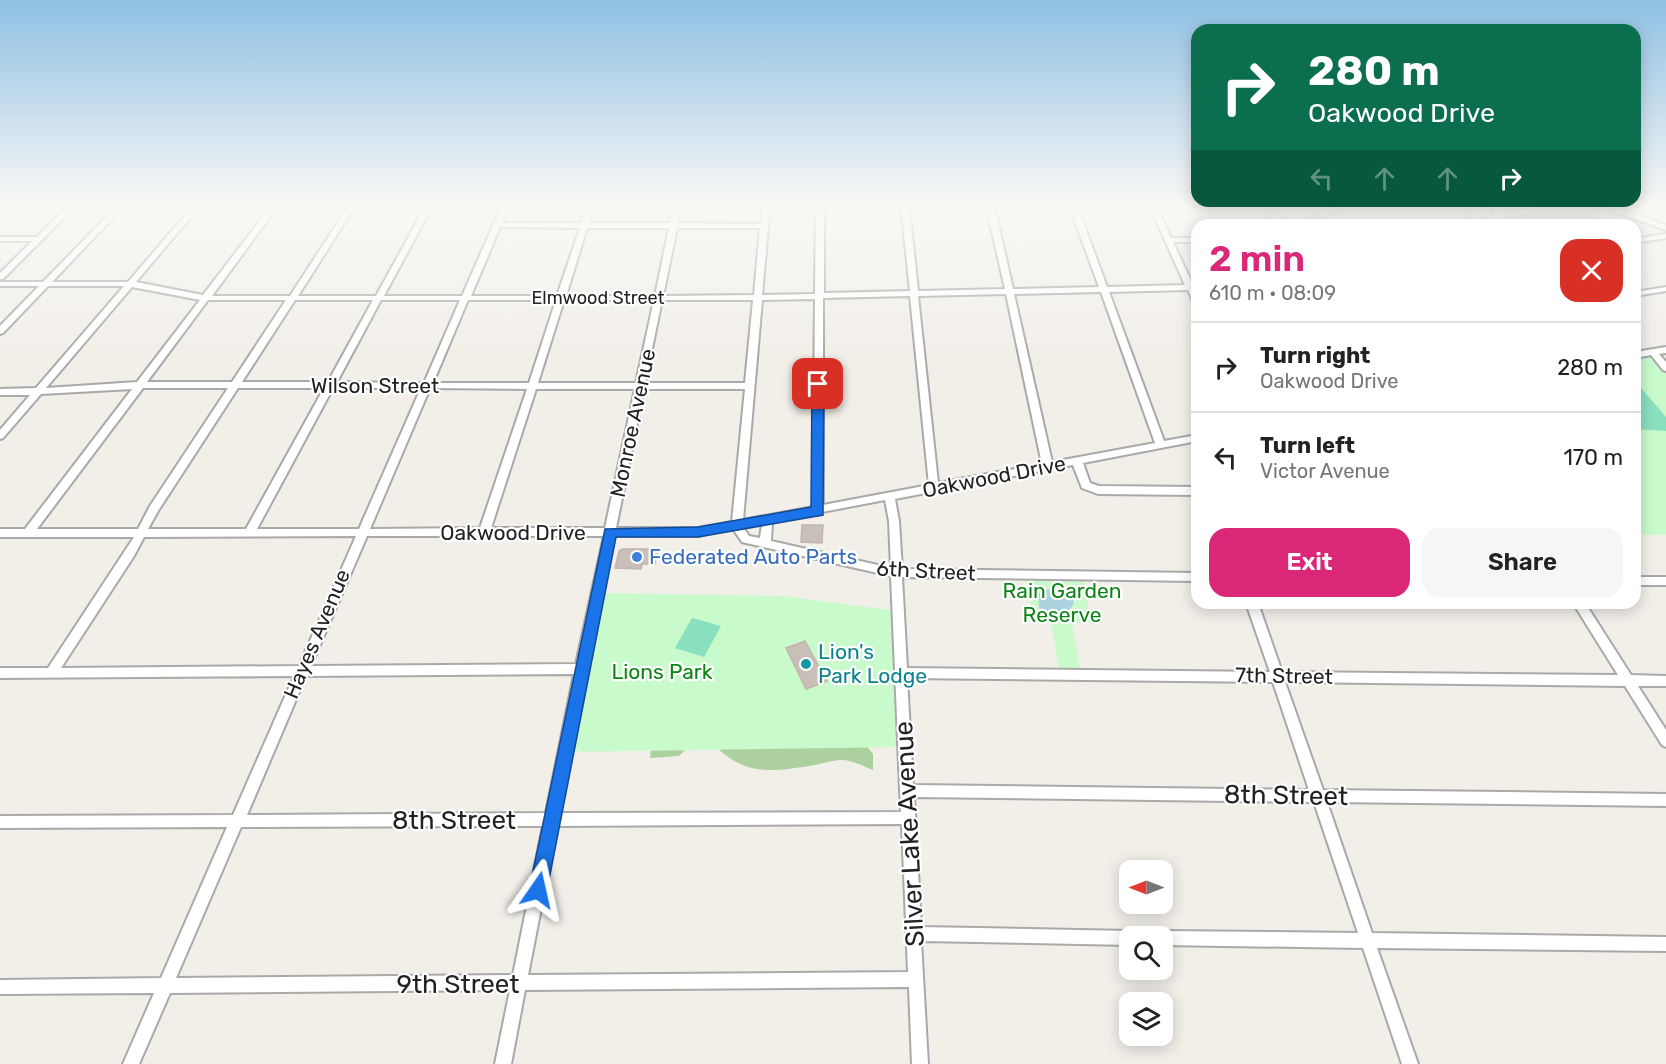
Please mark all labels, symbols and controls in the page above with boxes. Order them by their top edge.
text: 280 m [1308,46,1440,96]
icon: right [1209,48,1287,126]
text: Oakwood Drive [1308,97,1495,129]
icon: left [1305,162,1338,195]
icon: ahead [1368,162,1401,195]
icon: ahead [1431,162,1464,195]
icon: right [1494,162,1527,195]
text: 2 min [1209,237,1305,280]
button: close [1560,239,1623,302]
text: 610 m · 08:09 [1209,281,1336,305]
street label: Elmwood Street [531,287,665,309]
text: Turn right [1260,342,1370,369]
street label: Monroe Avenue [605,346,660,499]
icon: right [1209,351,1242,384]
text: 280 m [1557,354,1623,381]
pin [792,358,843,409]
icon: arrive [801,367,834,400]
text: Oakwood Drive [1260,369,1399,393]
street label: Wilson Street [311,373,439,398]
text: Turn left [1260,432,1355,459]
icon: left [1209,441,1242,474]
text: 170 m [1563,444,1623,471]
street label: Oakwood Drive [920,450,1068,503]
text: Victor Avenue [1260,459,1390,483]
street label: Oakwood Drive [440,520,586,545]
button: Exit [1209,528,1410,597]
button: Share [1422,528,1623,597]
place label: Federated Auto Parts [649,544,857,569]
marker: Federated Auto Parts [630,550,644,564]
street label: 6th Street [876,555,976,586]
street label: Hayes Avenue [278,565,355,702]
park label: Rain Garden Reserve [1003,578,1121,627]
place label: Lion's Park Lodge [818,639,927,688]
marker: Lion's Park Lodge [799,657,813,671]
park label: Lions Park [611,659,713,684]
street label: 7th Street [1235,662,1333,689]
street label: Silver Lake Avenue [888,720,931,948]
street label: 8th Street [1224,779,1348,812]
street label: 8th Street [392,805,516,836]
position arrow [506,858,570,922]
north arrow [1119,860,1173,914]
map controls [1119,860,1173,1046]
button: search [1119,926,1173,980]
street label: 9th Street [397,969,519,1000]
button: layers [1119,992,1173,1046]

